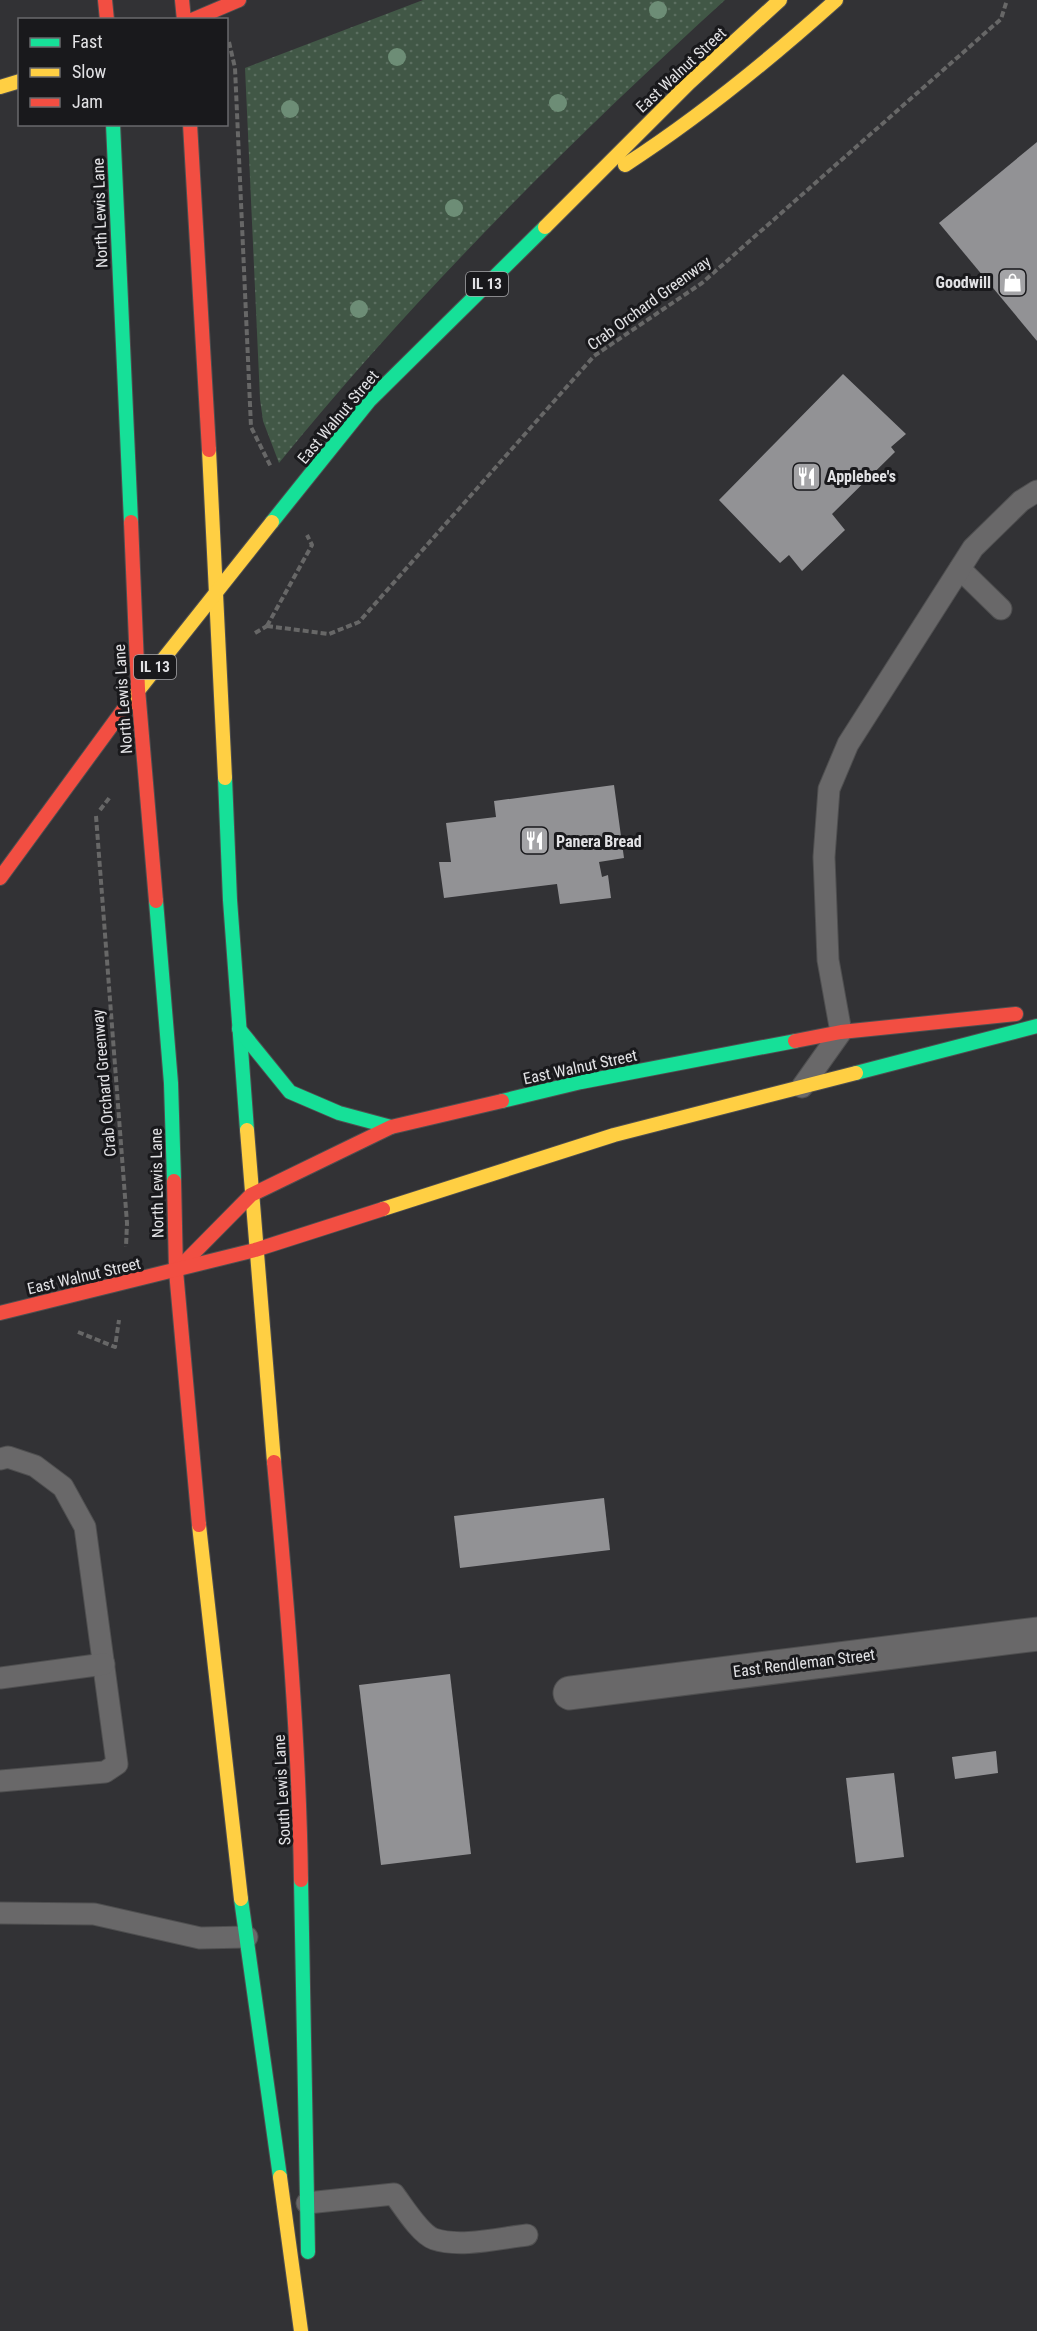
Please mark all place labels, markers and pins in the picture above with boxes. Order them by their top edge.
shop icon: Goodwill [996,266,1028,298]
place label: Goodwill [936,273,991,292]
restaurant icon: Applebee's [790,460,822,492]
place label: Applebee's [827,467,896,486]
restaurant icon: Panera Bread [519,825,551,857]
place label: Panera Bread [556,832,642,851]

